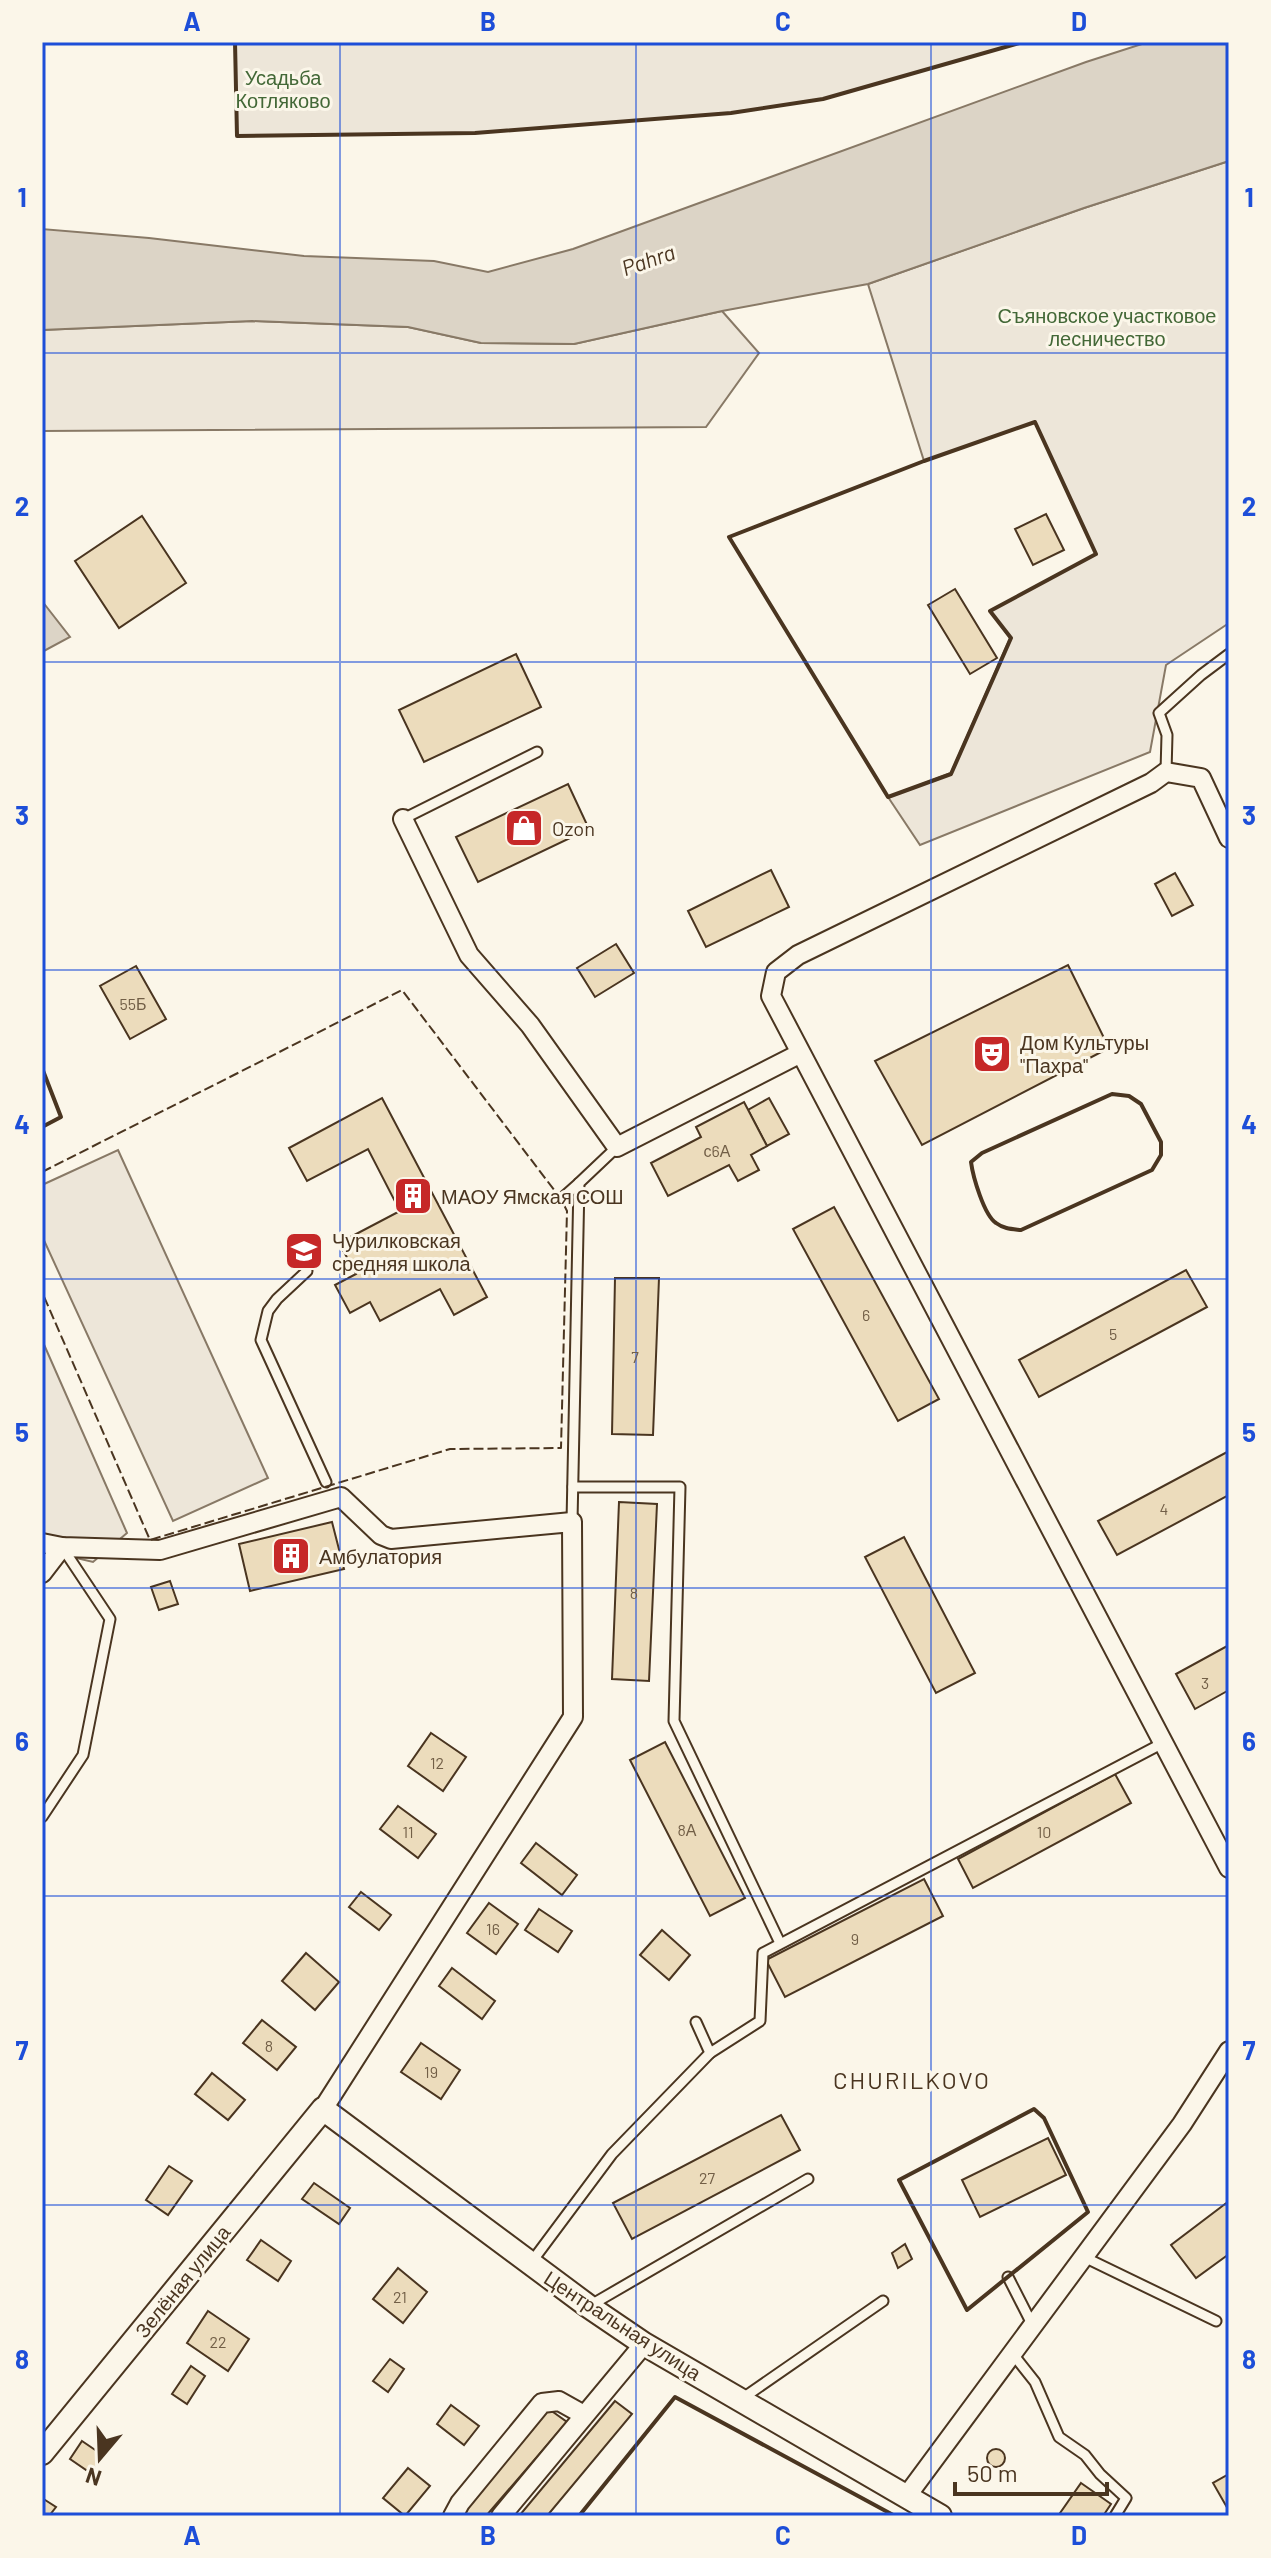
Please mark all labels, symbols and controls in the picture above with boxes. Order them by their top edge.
text: A [183,5,201,36]
text: B [480,5,496,36]
text: C [775,5,791,36]
text: D [1071,5,1087,36]
park label: Усадьба Котляково [235,65,331,112]
text: 1 [17,181,27,212]
text: 1 [1244,181,1254,212]
water label: Pahra [618,238,678,280]
park label: Съяновское участковое лесничество [997,303,1217,350]
text: 2 [15,490,29,521]
text: 2 [1242,490,1256,521]
text: 3 [15,799,29,830]
text: 3 [1242,799,1256,830]
shop icon: Ozon [503,807,545,849]
place label: Ozon [552,816,595,840]
house number: 55Б [120,994,146,1013]
place label: Дом Культуры "Пахра" [1020,1030,1149,1077]
theatre icon: Дом Культуры "Пахра" [971,1033,1013,1075]
text: 4 [14,1108,30,1139]
text: 4 [1241,1108,1257,1139]
house number: с6А [704,1141,731,1160]
building icon: МАОУ Ямская СОШ [392,1175,434,1217]
place label: МАОУ Ямская СОШ [441,1184,624,1208]
place label: Чурилковская средняя школа [332,1228,472,1275]
school or university icon: Чурилковская средняя школа [283,1230,325,1272]
house number: 6 [862,1305,870,1324]
house number: 5 [1109,1324,1117,1343]
house number: 7 [631,1347,639,1366]
text: 5 [15,1416,29,1447]
text: 5 [1242,1416,1256,1447]
house number: 4 [1160,1499,1168,1518]
building icon: Амбулатория [270,1535,312,1577]
place label: Амбулатория [319,1544,442,1568]
house number: 8 [630,1583,638,1602]
house number: 3 [1201,1673,1209,1692]
text: 6 [15,1725,29,1756]
text: 6 [1242,1725,1256,1756]
house number: 12 [430,1753,444,1772]
house number: 8А [677,1820,697,1839]
house number: 11 [402,1822,414,1841]
house number: 10 [1037,1822,1051,1841]
house number: 16 [486,1919,500,1938]
house number: 9 [851,1929,859,1948]
text: 7 [16,2034,29,2065]
text: 7 [1243,2034,1256,2065]
house number: 8 [265,2036,273,2055]
house number: 19 [424,2062,438,2081]
district label: CHURILKOVO [833,2065,991,2094]
house number: 27 [699,2168,715,2187]
street label: Зелёная улица [129,2219,235,2342]
street label: Центральная улица [540,2265,707,2385]
house number: 21 [393,2287,407,2306]
house number: 22 [209,2332,227,2351]
text: 8 [15,2343,29,2374]
text: 8 [1242,2343,1256,2374]
north arrow [60,2418,140,2498]
scale bar [955,2446,1107,2496]
text: 50 m [967,2458,1018,2487]
text: N [82,2463,104,2493]
text: A [183,2519,201,2550]
text: B [480,2519,496,2550]
text: C [775,2519,791,2550]
text: D [1071,2519,1087,2550]

